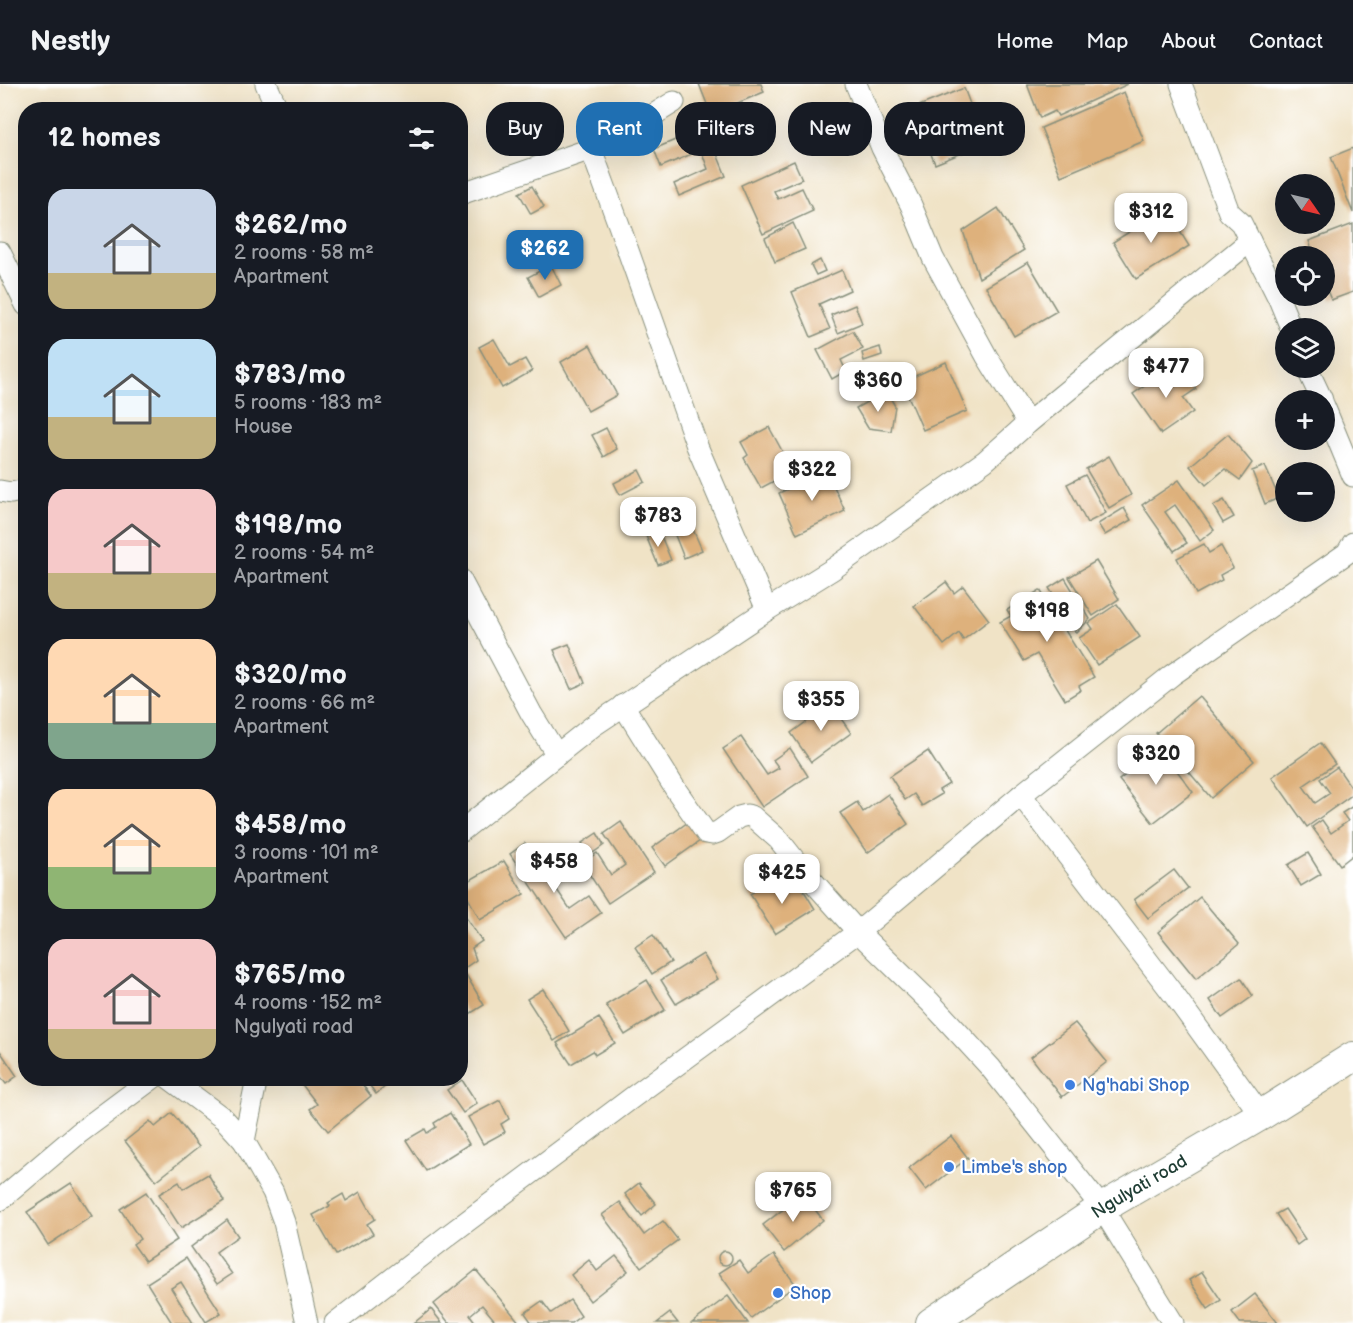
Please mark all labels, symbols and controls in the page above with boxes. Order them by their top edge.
text: Nestly [30,25,110,58]
text: Home [996,29,1053,54]
text: Map [1086,29,1128,54]
text: About [1161,29,1216,54]
text: Contact [1249,29,1323,54]
chip: Buy [486,102,564,156]
chip: Rent [576,102,663,156]
chip: Filters [675,102,776,156]
chip: New [788,102,872,156]
chip: Apartment [884,102,1025,156]
icon: filters [405,122,438,155]
text: 12 homes [48,123,160,154]
north arrow [1275,174,1335,234]
map controls [1275,174,1335,522]
pin: $312 [1115,193,1187,244]
text: $312 [1128,200,1174,224]
text: $262/mo [234,210,347,241]
icon: home [96,213,168,285]
pin: $262 [509,230,581,281]
text: $262 [520,237,570,261]
text: 2 rooms · 58 m² [234,241,374,265]
button: locate [1275,246,1335,306]
text: Apartment [234,265,329,289]
button: layers [1275,318,1335,378]
pin: $477 [1130,348,1202,399]
text: $477 [1142,355,1190,379]
text: $783/mo [234,360,345,391]
pin: $360 [842,362,914,413]
icon: home [96,363,168,435]
text: $360 [853,369,903,393]
button: + [1275,390,1335,450]
text: 5 rooms · 183 m² [234,391,382,415]
text: House [234,415,293,439]
pin: $322 [776,451,848,502]
text: $322 [788,458,836,482]
button: − [1275,462,1335,522]
pin: $783 [622,497,694,548]
text: $783 [634,504,682,528]
text: $198/mo [234,510,342,541]
icon: home [96,513,168,585]
text: 2 rooms · 54 m² [234,541,374,565]
text: Apartment [234,565,329,589]
pin: $198 [1011,592,1083,643]
text: $198 [1024,599,1070,623]
text: $320/mo [234,660,347,691]
icon: home [96,663,168,735]
pin: $355 [785,681,857,732]
text: $355 [797,688,845,712]
text: 2 rooms · 66 m² [234,691,375,715]
text: Apartment [234,715,329,739]
pin: $320 [1120,735,1192,786]
text: $320 [1132,742,1180,766]
text: $458/mo [234,810,346,841]
icon: home [96,813,168,885]
text: 3 rooms · 101 m² [234,841,379,865]
pin: $458 [518,843,590,894]
text: $458 [530,850,578,874]
pin: $425 [746,854,818,905]
text: $425 [758,861,806,885]
text: Apartment [234,865,329,889]
text: $765/mo [234,960,345,991]
icon: home [96,963,168,1035]
text: 4 rooms · 152 m² [234,991,382,1015]
text: Ngulyati road [234,1015,353,1039]
place label: Ng'habi Shop [1082,1075,1190,1096]
marker: Ng'habi Shop [1063,1078,1077,1092]
street label: Ngulyati road [1087,1150,1191,1223]
place label: Limbe's shop [961,1157,1068,1178]
marker: Limbe's shop [942,1160,956,1174]
pin: $765 [757,1172,829,1223]
text: $765 [769,1179,817,1203]
place label: Shop [790,1283,832,1304]
marker: Shop [771,1286,785,1300]

